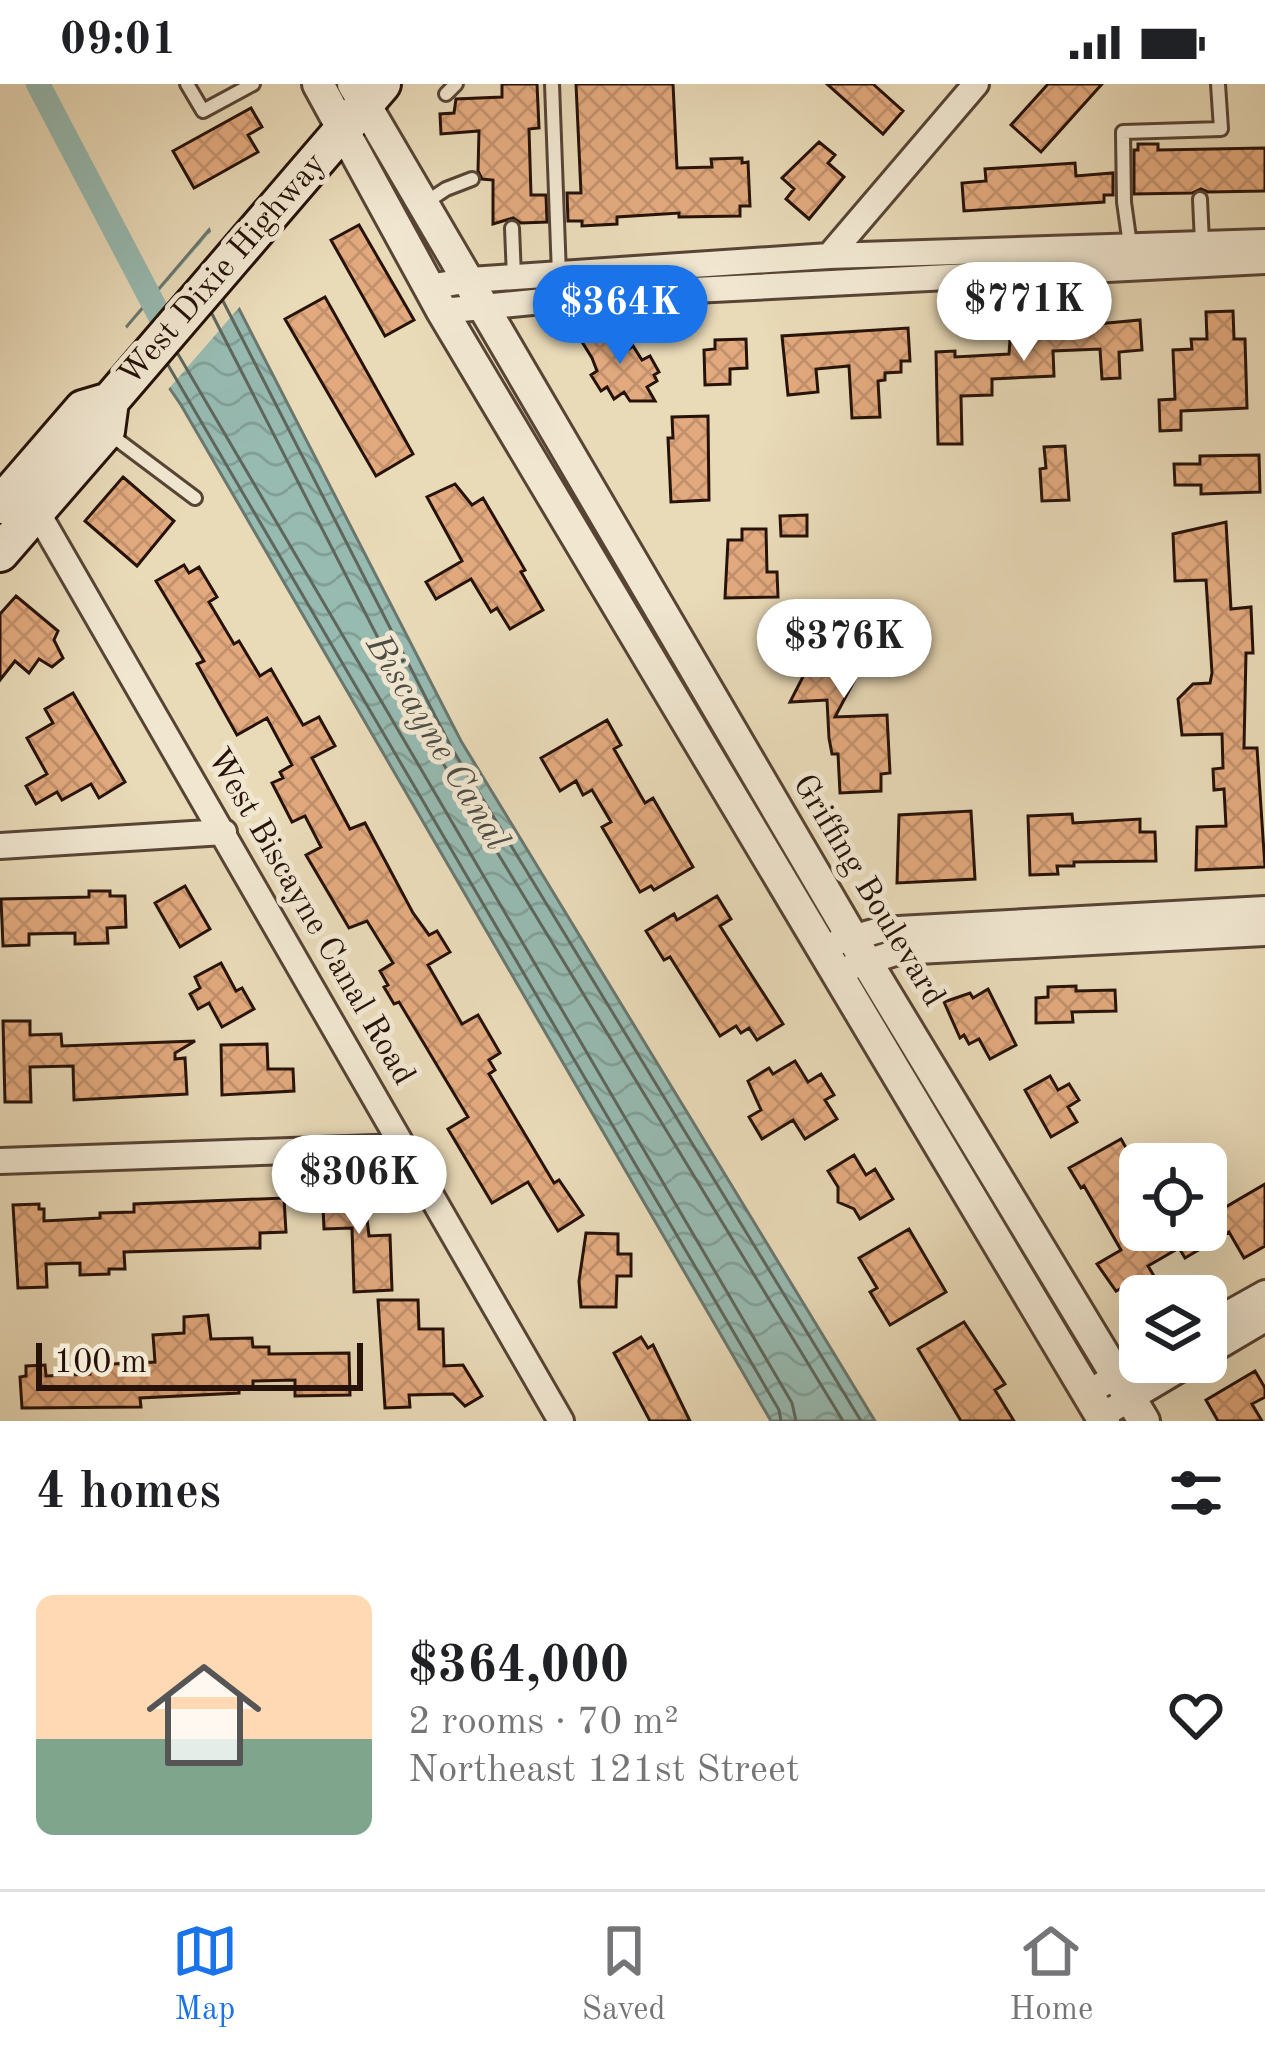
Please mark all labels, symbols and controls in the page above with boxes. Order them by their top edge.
text: 09:01 [60,19,177,64]
street label: West Dixie Highway [113,147,333,393]
pin: $771K [940,262,1108,364]
pin: $364K [536,265,704,367]
text: $771K [964,281,1084,320]
text: $364K [560,284,680,323]
pin: $376K [760,599,928,701]
text: $376K [784,618,904,657]
water label: Biscayne Canal [357,628,515,857]
street label: West Biscayne Canal Road [200,743,420,1091]
street label: Griffing Boulevard [786,769,950,1013]
pin: $306K [275,1135,443,1237]
map controls [1119,1143,1227,1383]
button: locate [1119,1143,1227,1251]
text: $306K [299,1154,419,1193]
button: layers [1119,1275,1227,1383]
scale bar [36,1337,363,1390]
text: 100 m [54,1347,147,1380]
icon: filters [1163,1460,1229,1526]
text: 4 homes [36,1468,221,1519]
text: $364,000 [408,1642,629,1693]
icon: home [132,1643,276,1787]
icon: heart [1163,1682,1229,1748]
text: 2 rooms · 70 m² [408,1703,679,1742]
text: Northeast 121st Street [408,1751,800,1790]
tab: Map [172,1918,238,2031]
tab: Saved [582,1918,666,2031]
tab: Home [1009,1918,1093,2031]

